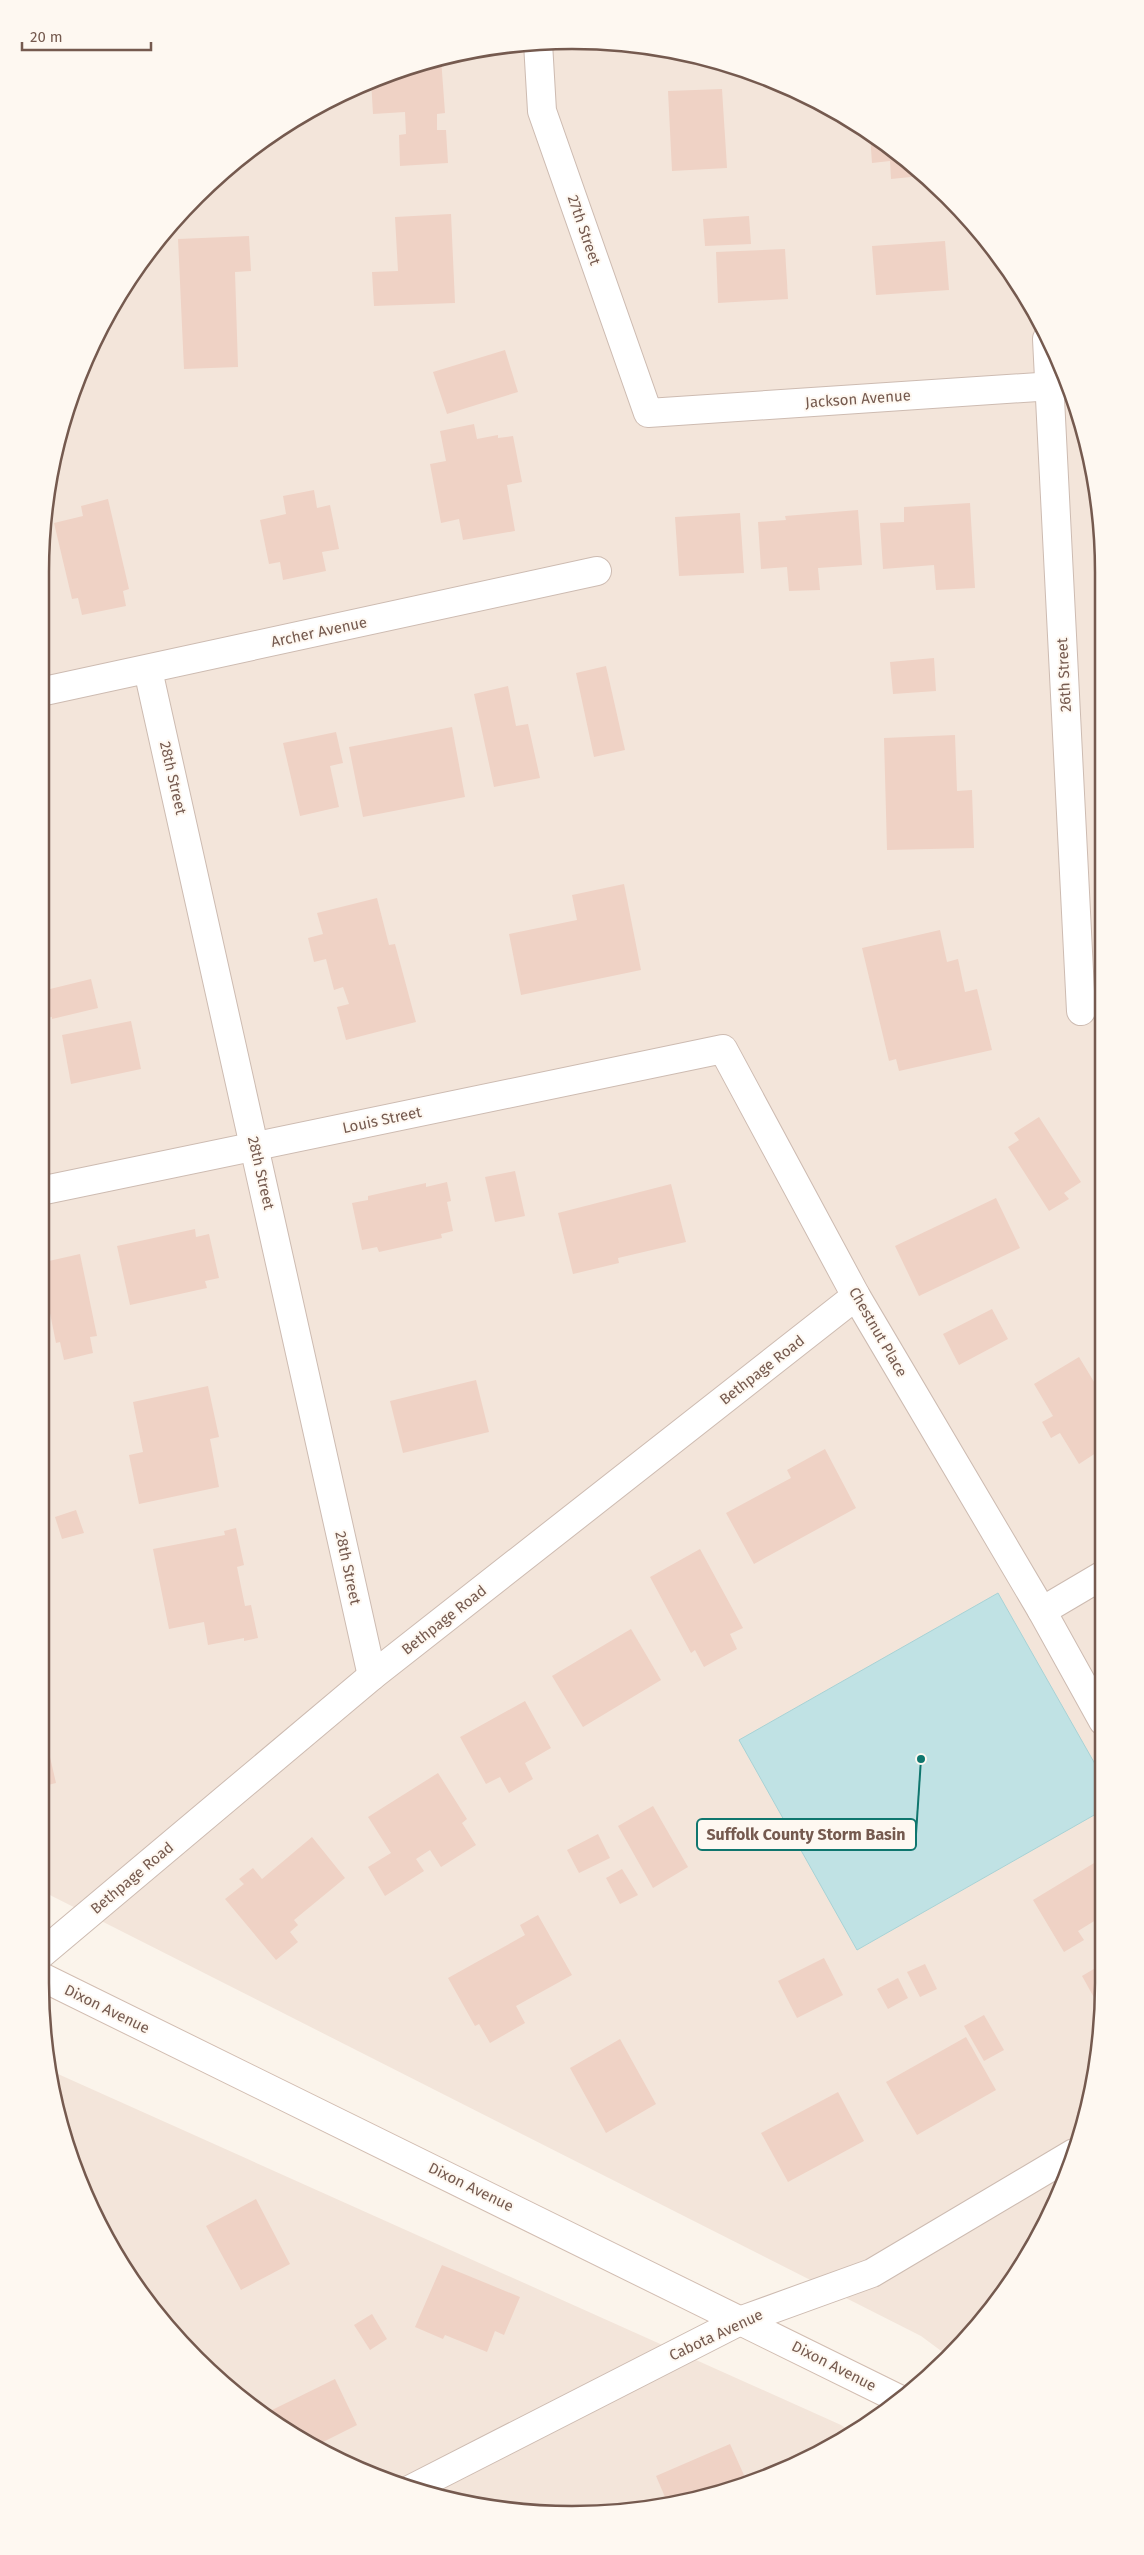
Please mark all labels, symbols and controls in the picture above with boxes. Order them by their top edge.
scale bar [22,20,151,52]
text: 20 m [30,28,63,46]
street label: 27th Street [564,193,605,268]
street label: Jackson Avenue [805,386,911,412]
street label: Archer Avenue [269,613,369,651]
street label: 26th Street [1053,637,1075,713]
street label: 28th Street [156,740,190,817]
street label: Louis Street [341,1103,424,1137]
street label: 28th Street [244,1135,278,1212]
street label: Chestnut Place [845,1284,911,1380]
street label: Bethpage Road [716,1331,808,1409]
street label: 28th Street [331,1530,365,1607]
street label: Bethpage Road [398,1581,490,1659]
callout: Suffolk County Storm Basin [697,1819,916,1850]
text: Suffolk County Storm Basin [706,1825,906,1844]
street label: Bethpage Road [87,1838,177,1918]
street label: Dixon Avenue [62,1981,152,2037]
street label: Dixon Avenue [426,2159,516,2215]
street label: Cabota Avenue [666,2305,766,2365]
street label: Dixon Avenue [789,2337,879,2395]

